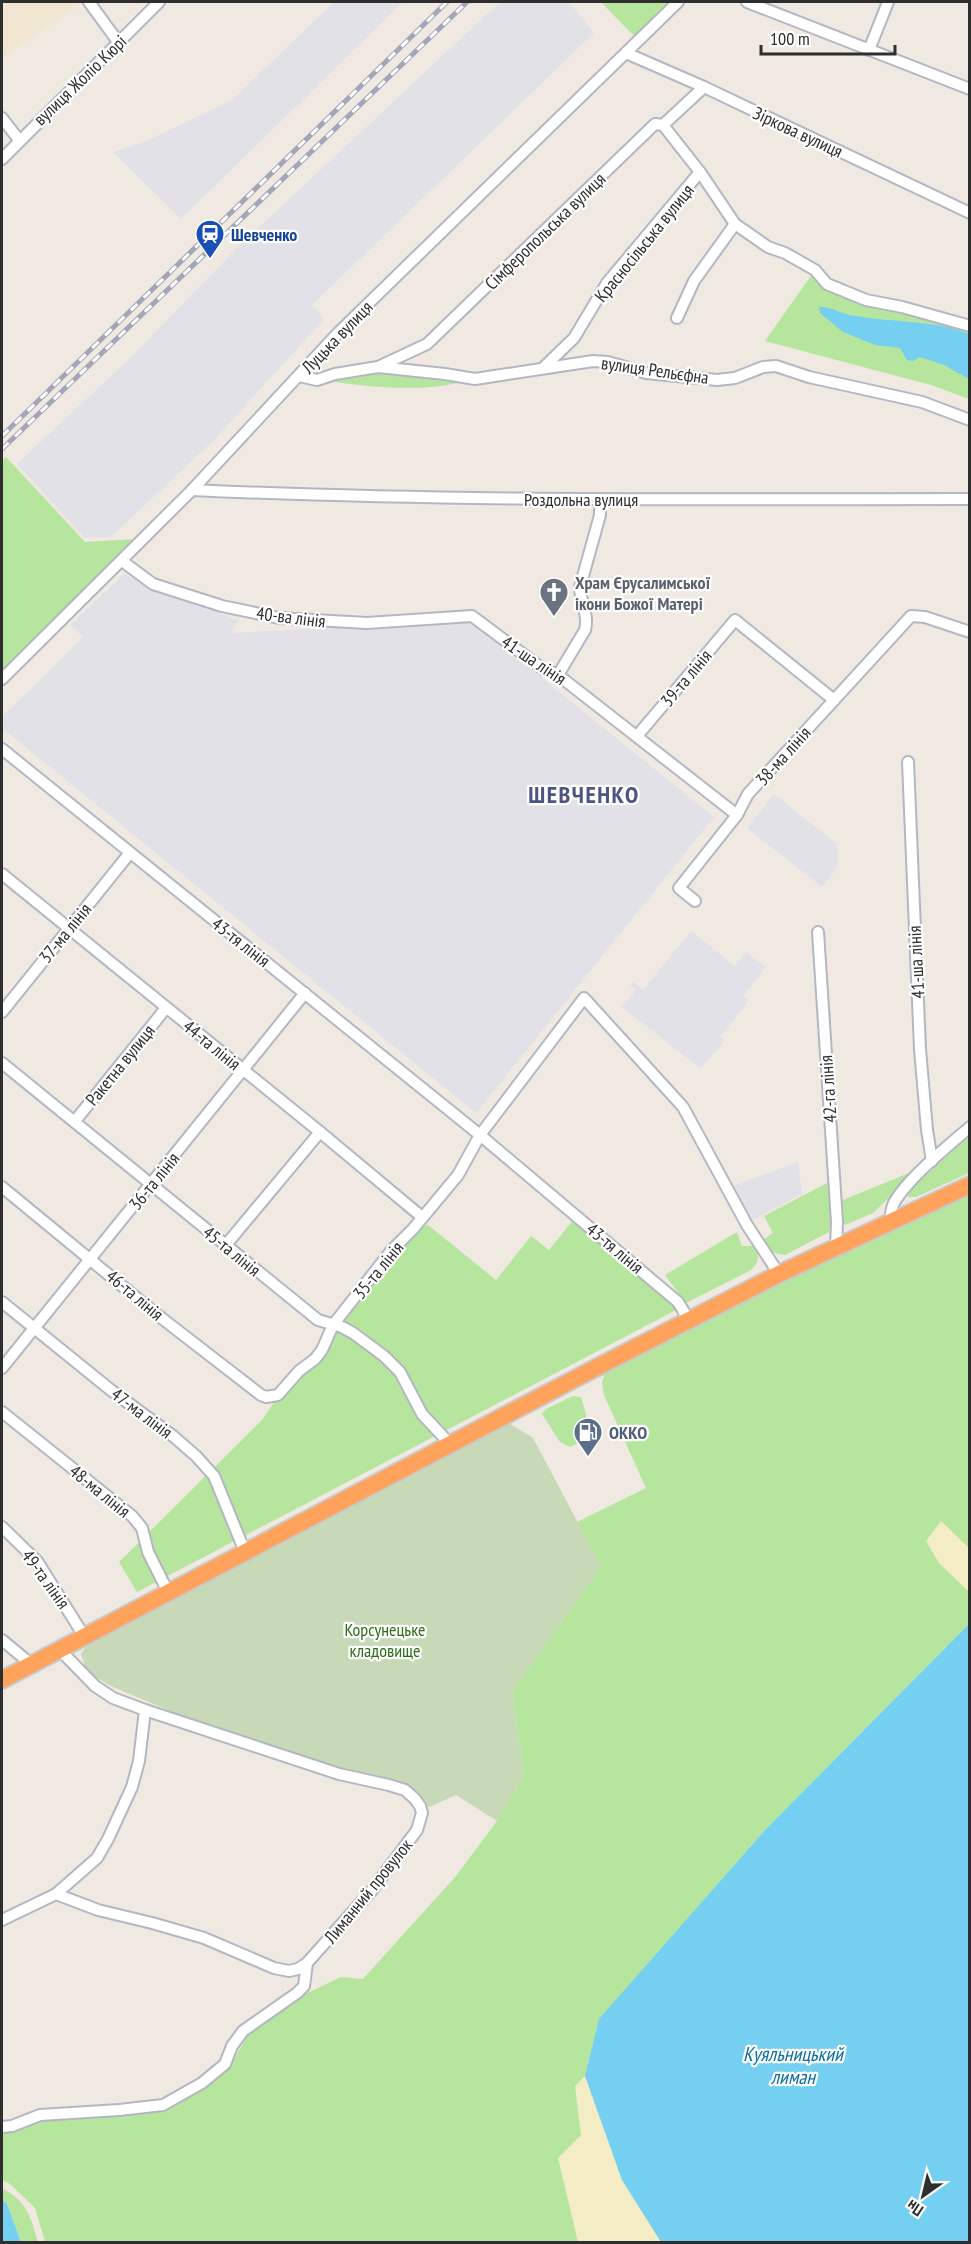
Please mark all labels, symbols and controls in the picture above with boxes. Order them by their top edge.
scale bar [761,18,894,56]
text: 100 m [770,27,810,50]
street label: вулиця Жоліо Кюрі [29,30,131,130]
street label: Зіркова вулиця [749,101,847,163]
street label: Сімферопольська вулиця [480,167,610,295]
street label: Красносільська вулиця [589,179,699,307]
station icon: Шевченко [194,218,226,260]
place label: Шевченко [231,223,297,246]
street label: Луцька вулиця [296,296,377,379]
street label: вулиця Рельєфна [600,351,710,389]
street label: Роздольна вулиця [524,488,638,511]
place label: Храм Єрусалимської ікони Божої Матері [575,571,710,615]
church icon: Храм Єрусалимської ікони Божої Матері [538,576,570,618]
street label: 40-ва лінія [255,601,327,633]
street label: 41-ша лінія [497,630,571,690]
street label: 39-та лінія [655,645,717,711]
street label: 38-ма лінія [750,722,816,790]
district label: ШЕВЧЕНКО [528,779,640,810]
street label: 37-ма лінія [34,898,96,968]
street label: 43-тя лінія [207,912,275,972]
street label: 41-ша лінія [903,925,929,999]
street label: 44-та лінія [178,1015,246,1075]
street label: Ракетна вулиця [80,1020,160,1110]
street label: 42-га лінія [814,1054,842,1124]
street label: 36-та лінія [124,1147,184,1215]
street label: 43-тя лінія [582,1217,648,1279]
street label: 45-та лінія [198,1221,266,1281]
street label: 35-та лінія [348,1236,408,1304]
street label: 46-та лінія [102,1264,168,1326]
street label: 47-ма лінія [107,1382,177,1444]
fuel station icon: ОККО [572,1416,604,1458]
place label: ОККО [609,1421,647,1444]
street label: 48-ма лінія [65,1459,135,1523]
street label: 49-та лінія [17,1545,75,1613]
park label: Корсунецьке кладовище [345,1618,425,1662]
street label: Лиманний провулок [318,1834,417,1949]
water label: Куяльницький лиман [743,2041,845,2090]
north arrow [893,2166,953,2226]
text: Пн [903,2196,927,2221]

